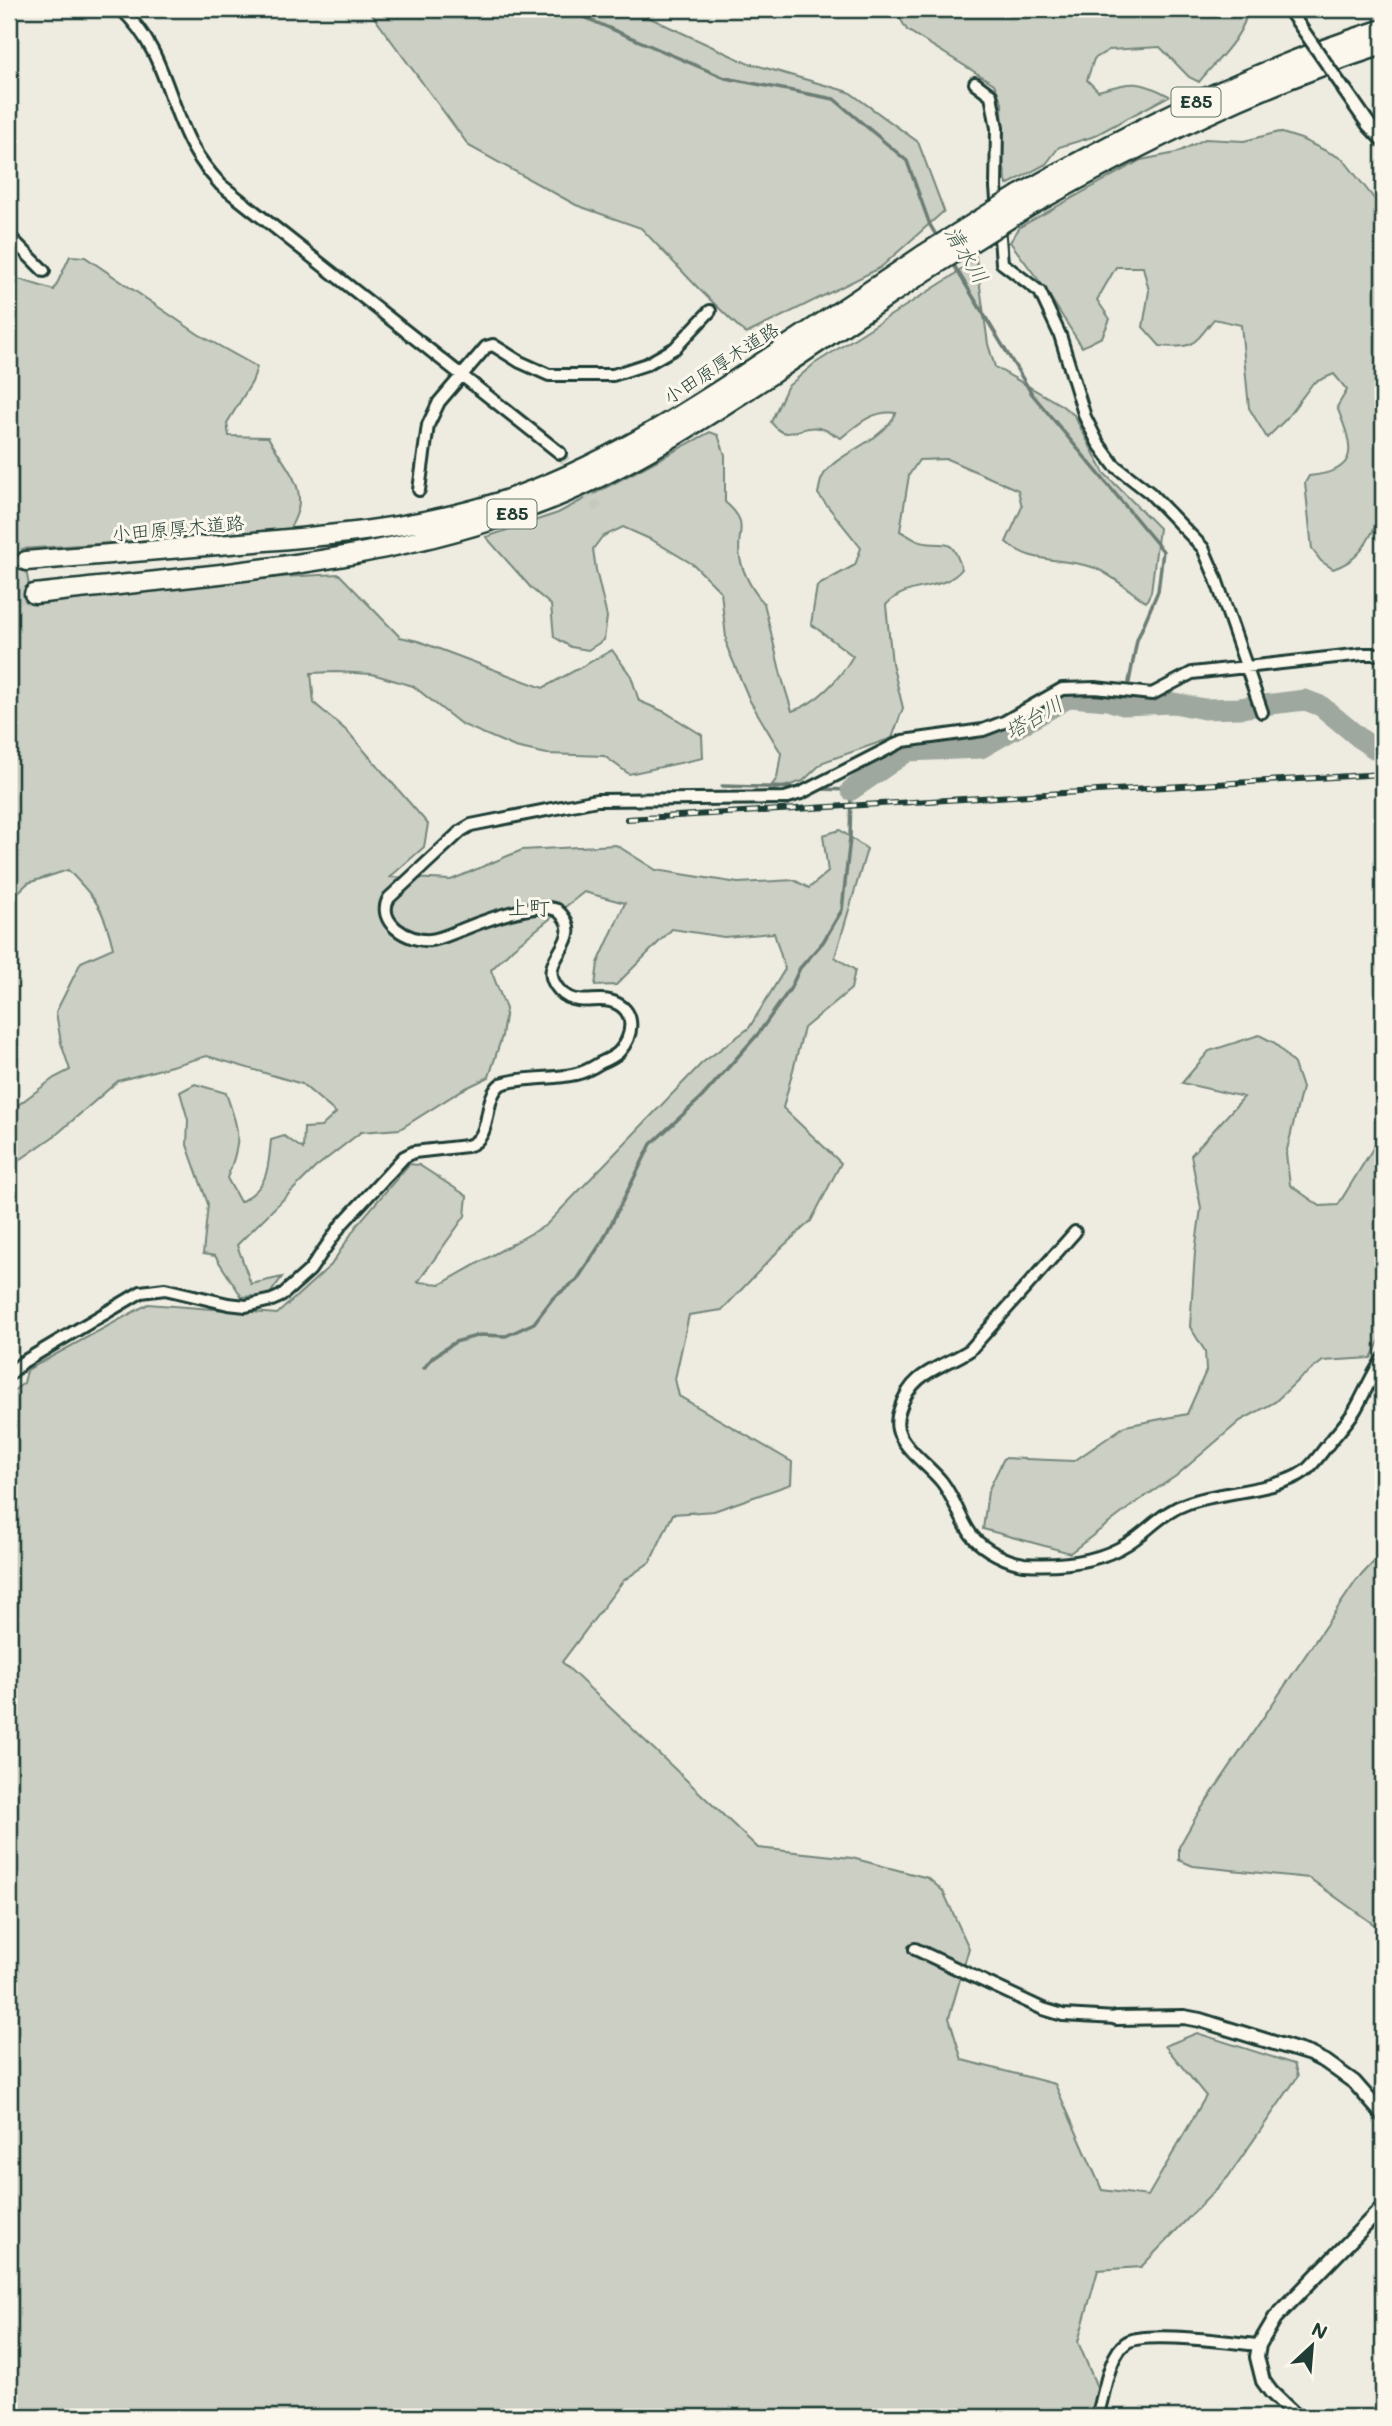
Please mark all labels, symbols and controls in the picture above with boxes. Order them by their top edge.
road number: E85 [1172,88,1220,116]
water label: 清水川 [939,220,995,288]
street label: 小田原厚木道路 [658,316,783,409]
road number: E85 [488,500,536,528]
street label: 小田原厚木道路 [111,509,245,546]
water label: 塔台川 [999,689,1067,744]
district label: 上町 [508,893,550,920]
north arrow [1276,2310,1346,2380]
text: N [1308,2316,1332,2345]

